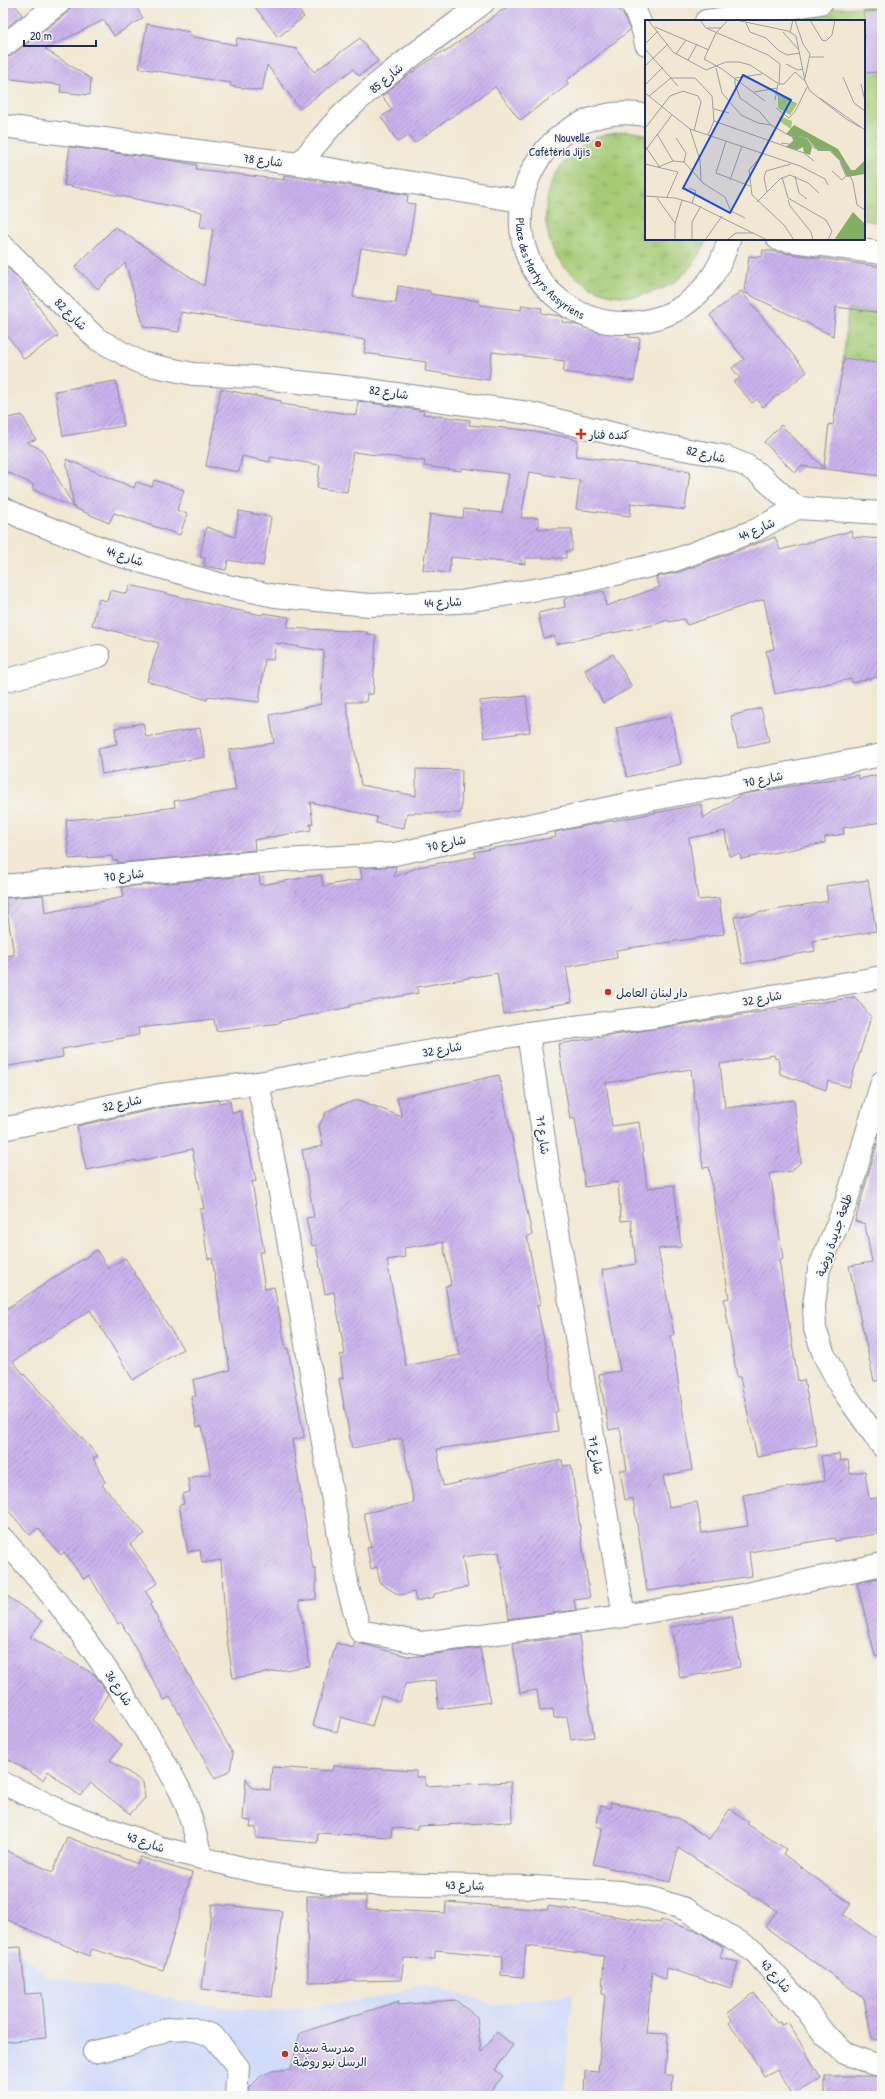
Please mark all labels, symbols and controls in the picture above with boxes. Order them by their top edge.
inset map [645,20,865,240]
scale bar [24,22,96,48]
text: 20 m [30,27,52,44]
street label: شارع 85 [366,59,407,98]
place label: Nouvelle Cafétéria Jijis [529,129,590,160]
marker: Nouvelle Cafétéria Jijis [593,139,603,149]
street label: شارع 78 [242,149,284,172]
street label: Place des Martyrs Assyriens [512,218,588,323]
street label: شارع 82 [50,294,91,335]
street label: شارع 82 [368,381,410,404]
place label: كنده فنار [588,426,629,443]
marker: كنده فنار [576,429,586,439]
street label: شارع 82 [685,441,727,468]
street label: شارع 44 [736,514,778,545]
street label: شارع 44 [104,542,146,571]
street label: شارع 44 [424,593,462,612]
street label: شارع 70 [742,767,784,792]
street label: شارع 70 [425,831,468,856]
street label: شارع 70 [103,864,145,887]
place label: دار لبنان العامل [616,984,688,1001]
street label: شارع 32 [741,986,783,1011]
marker: دار لبنان العامل [603,987,613,997]
street label: شارع 32 [421,1037,463,1062]
street label: شارع 32 [101,1091,143,1116]
street label: شارع 71 [531,1114,554,1156]
street label: طلعة جديدة روضة [812,1191,856,1279]
street label: شارع 71 [583,1434,608,1476]
street label: شارع 36 [100,1667,137,1709]
street label: شارع 43 [125,1828,167,1857]
street label: شارع 43 [446,1876,484,1895]
street label: شارع 43 [756,1956,795,1997]
place label: مدرسة سيدة الرسل نيو روضة [293,2039,367,2070]
marker: مدرسة سيدة الرسل نيو روضة [280,2049,290,2059]

